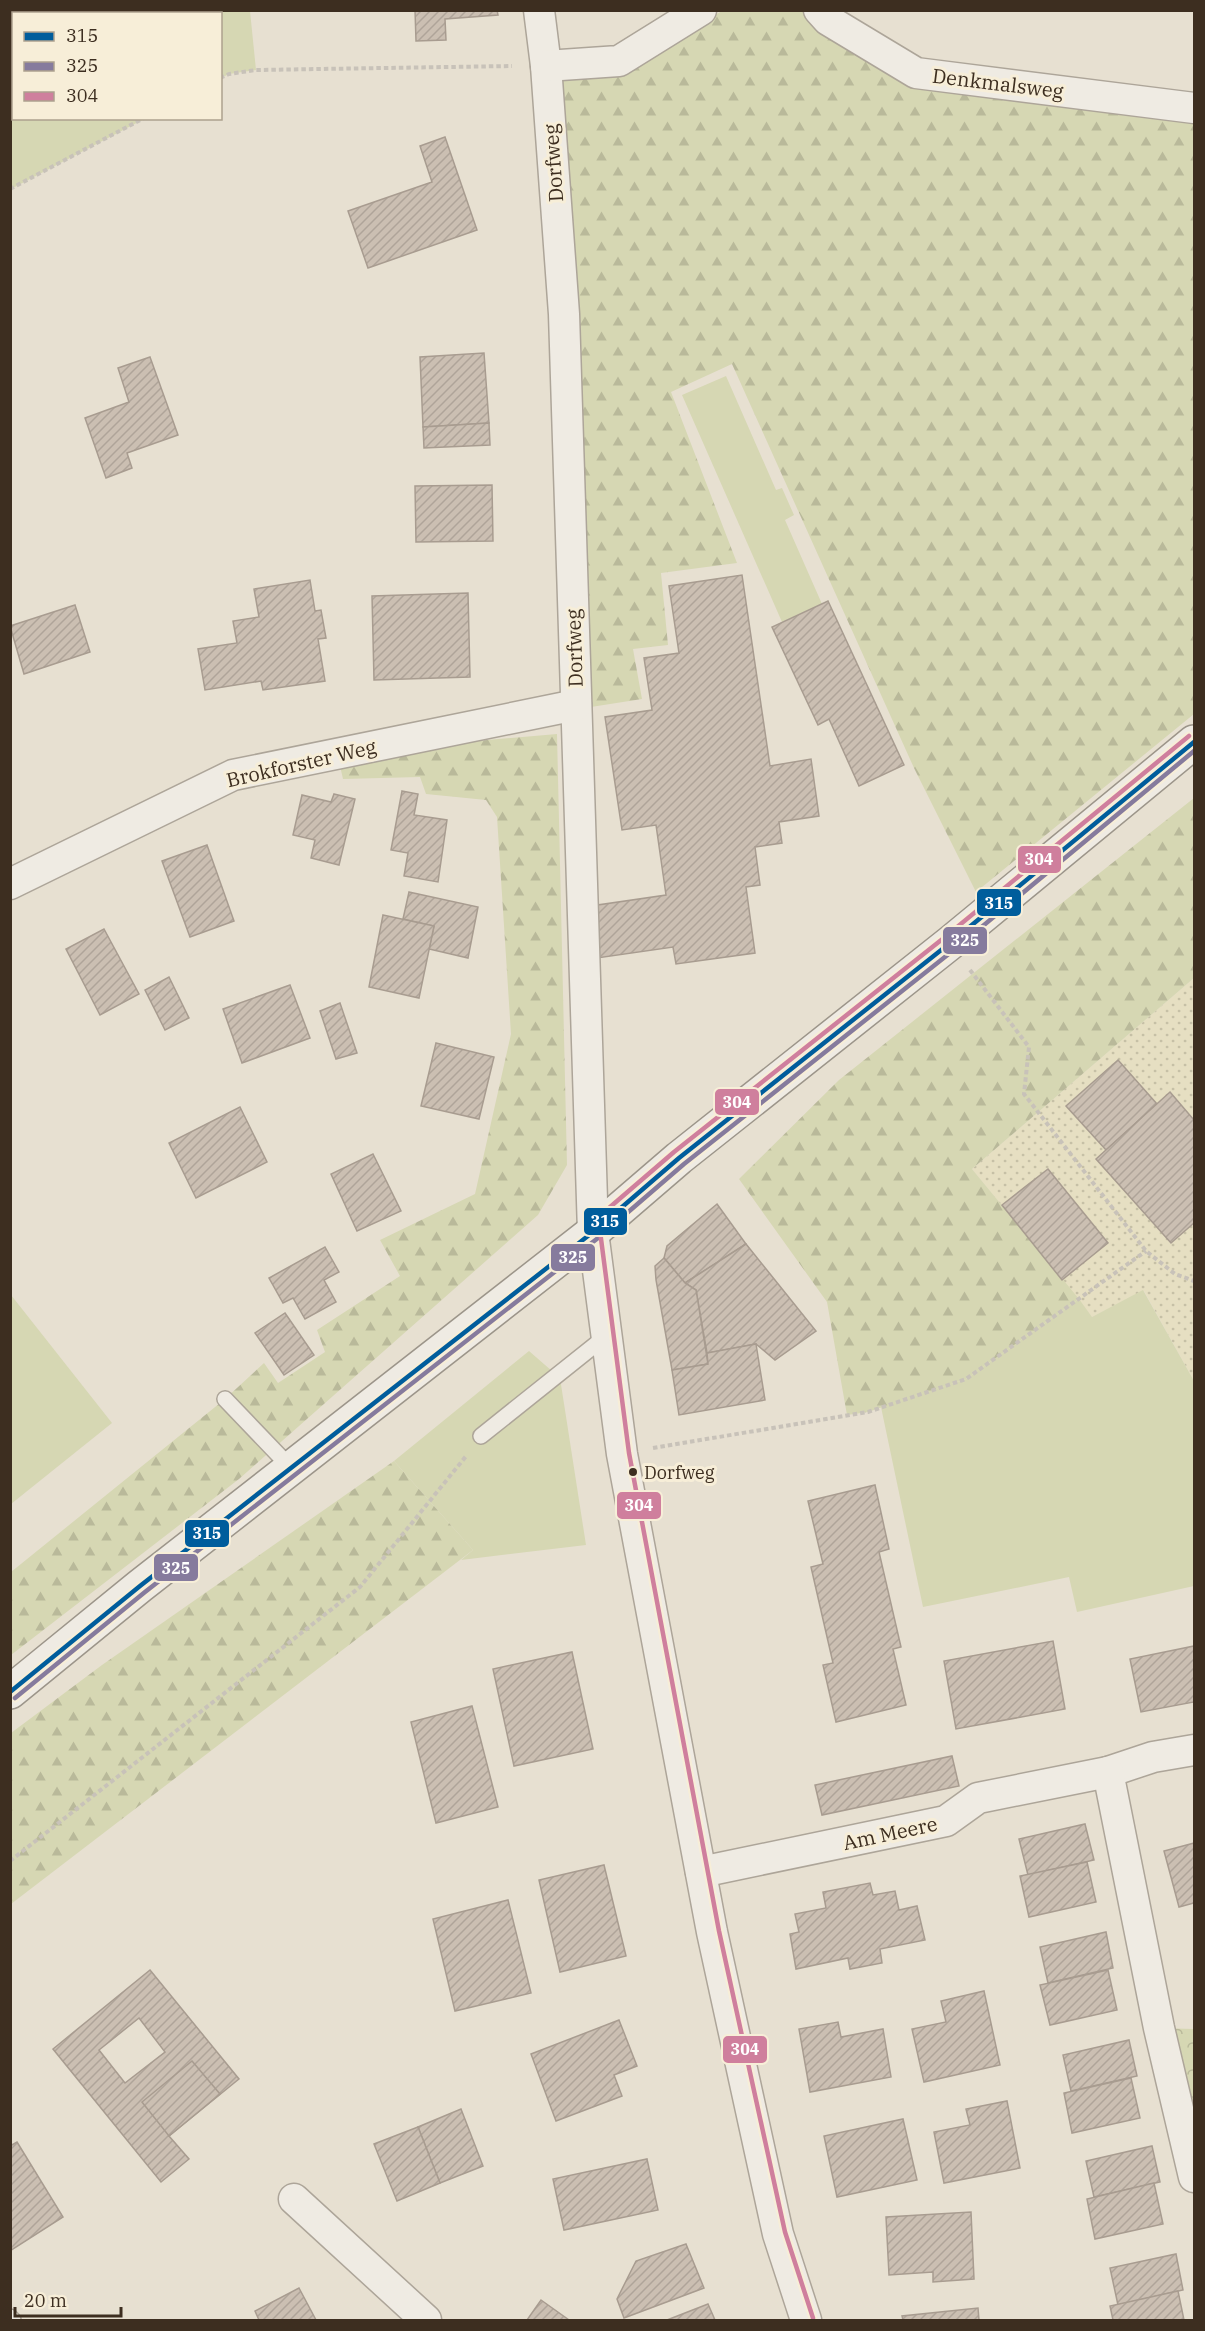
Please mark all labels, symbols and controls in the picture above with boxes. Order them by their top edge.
legend [12,12,222,120]
text: 315 [66,24,98,47]
text: 325 [66,54,98,77]
street label: Denkmalsweg [931,62,1065,104]
text: 304 [66,84,98,107]
street label: Dorfweg [537,123,569,203]
street label: Dorfweg [559,608,589,688]
street label: Brokforster Weg [223,733,379,793]
line badge: 304 [1017,845,1062,874]
text: 304 [1025,849,1054,869]
line badge: 315 [976,888,1022,917]
text: 315 [985,893,1013,913]
line badge: 325 [942,926,988,955]
text: 325 [951,930,979,950]
line badge: 304 [714,1088,760,1116]
text: 304 [723,1092,752,1112]
line badge: 315 [583,1207,628,1236]
text: 315 [591,1211,619,1231]
line badge: 325 [550,1243,596,1272]
text: 325 [559,1247,587,1267]
place label: Dorfweg [644,1461,715,1484]
marker: Dorfweg [627,1466,639,1478]
line badge: 304 [616,1491,662,1520]
text: 304 [625,1495,654,1515]
line badge: 315 [184,1519,230,1548]
text: 315 [193,1523,221,1543]
line badge: 325 [153,1553,199,1582]
text: 325 [162,1558,190,1578]
street label: Am Meere [840,1810,940,1856]
line badge: 304 [722,2035,768,2064]
text: 304 [731,2039,760,2059]
scale bar [15,2280,122,2318]
text: 20 m [24,2289,67,2312]

